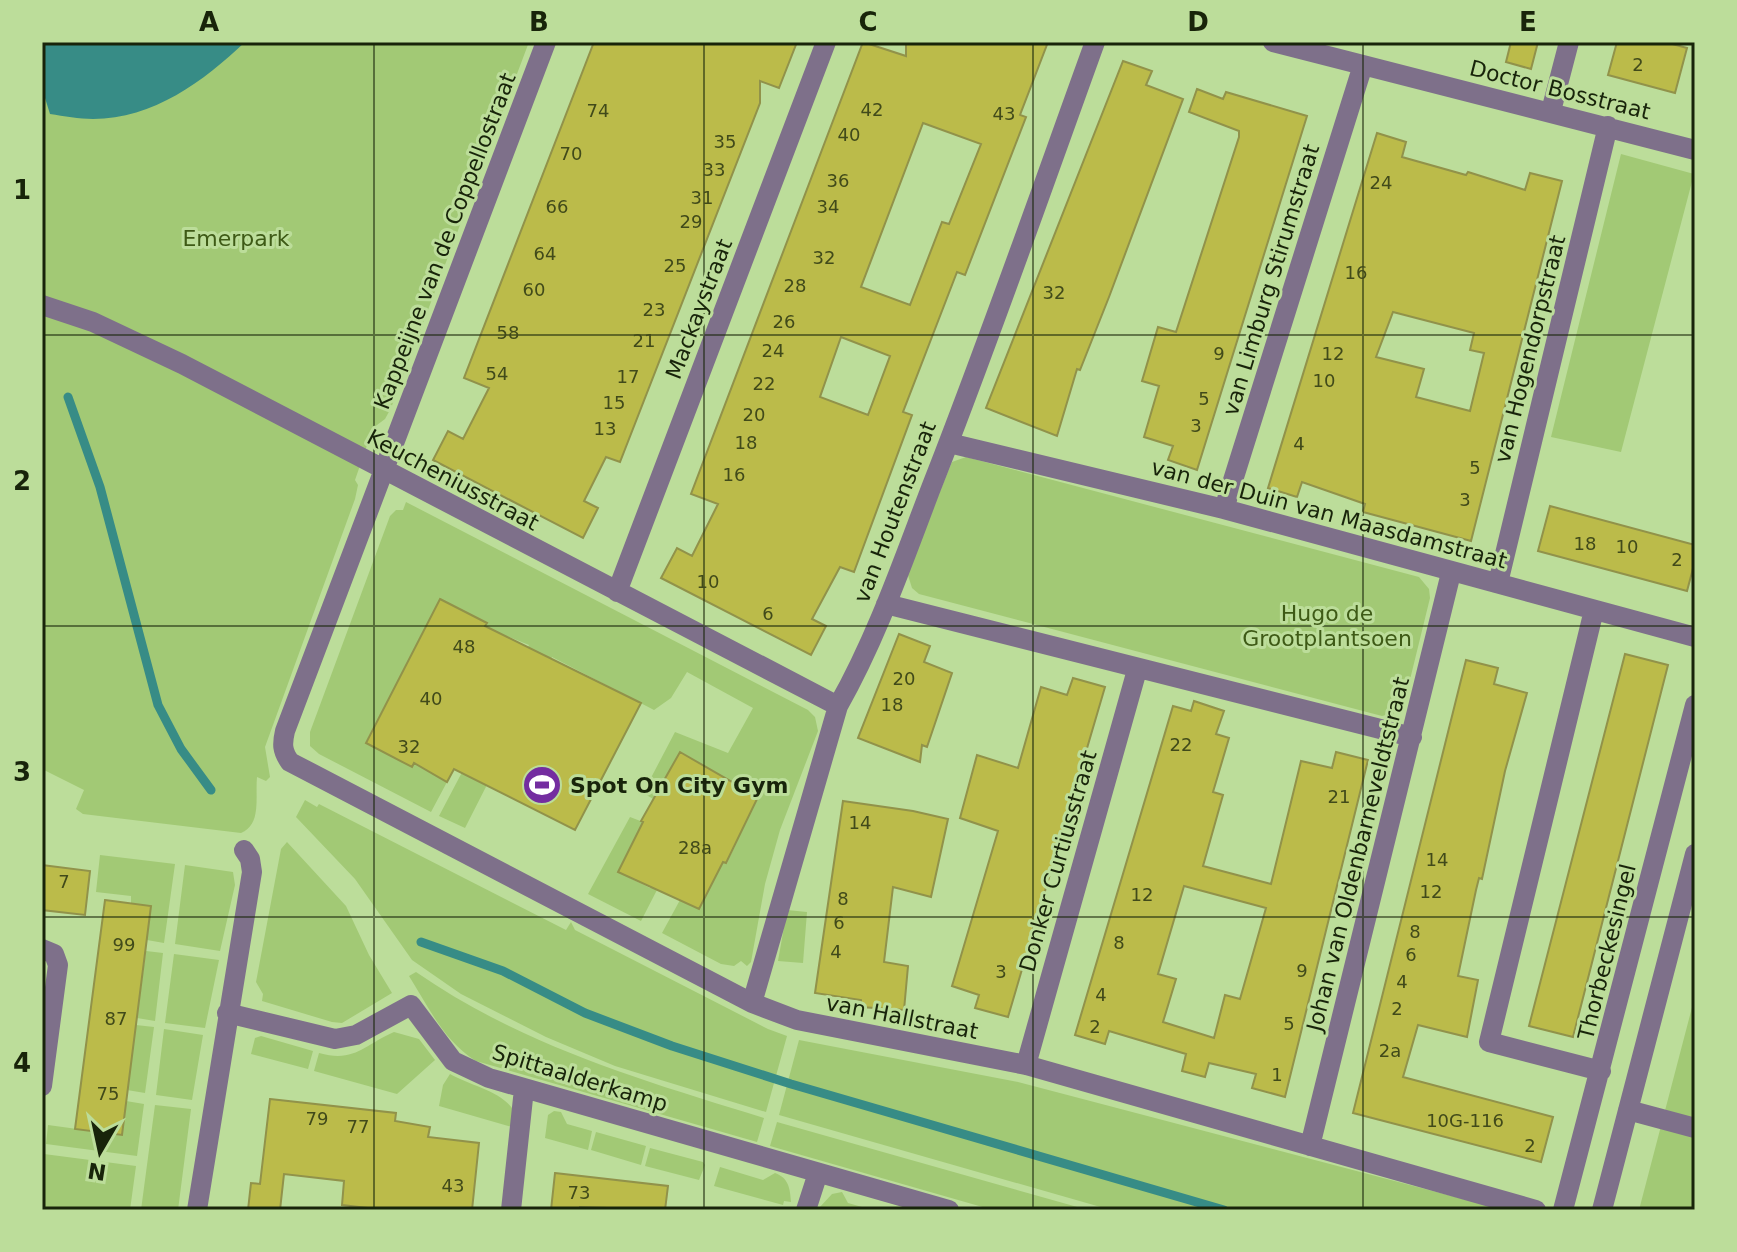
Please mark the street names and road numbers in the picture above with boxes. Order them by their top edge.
street label: Doctor Bosstraat [1467,55,1653,125]
street label: Kappeijne van de Coppellostraat [369,69,521,413]
street label: van Limburg Stirumstraat [1218,141,1324,419]
street label: van Hogendorpstraat [1490,232,1571,466]
street label: Mackaystraat [661,235,737,383]
street label: van Houtenstraat [849,417,941,606]
street label: Keucheniusstraat [363,424,543,536]
street label: van der Duin van Maasdamstraat [1148,454,1510,574]
street label: Johan van Oldenbarneveldtstraat [1301,674,1414,1036]
street label: Donker Curtiusstraat [1014,747,1102,975]
street label: Thorbeckesingel [1573,862,1641,1043]
street label: van Hallstraat [824,990,981,1044]
street label: Spittaalderkamp [489,1039,671,1117]

